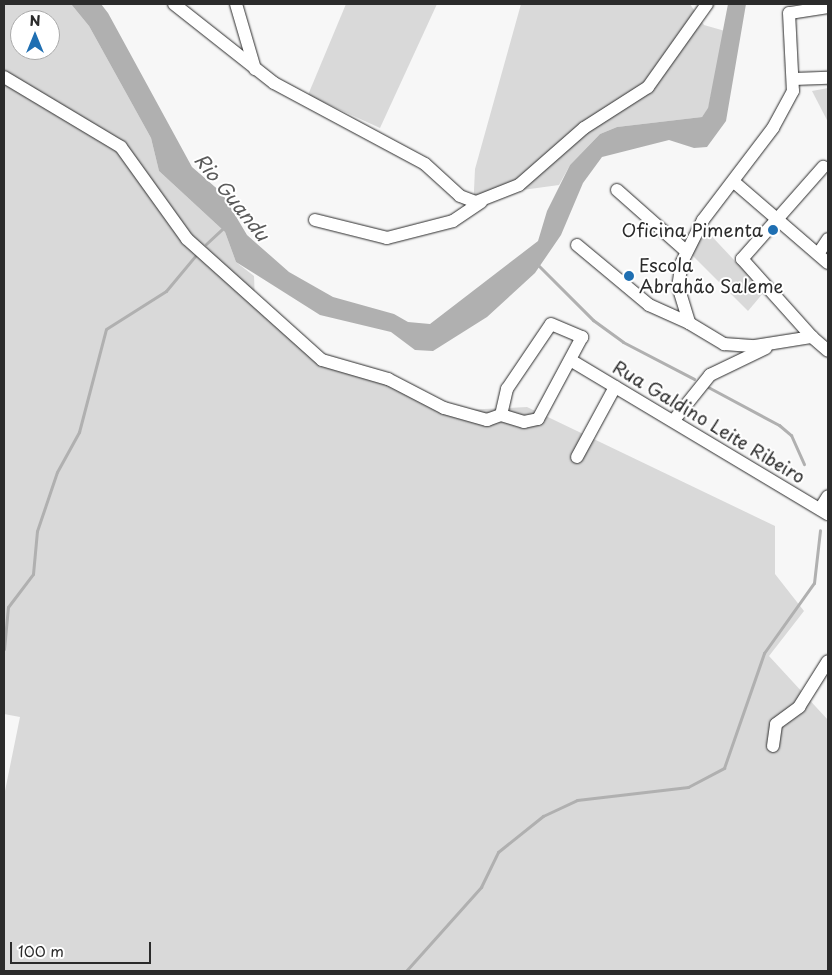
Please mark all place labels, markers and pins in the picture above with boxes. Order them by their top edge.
place label: Oficina Pimenta [622,219,763,241]
marker: Oficina Pimenta [767,224,779,236]
place label: Escola Abrahão Saleme [639,255,784,298]
marker: Escola Abrahão Saleme [623,270,635,282]

